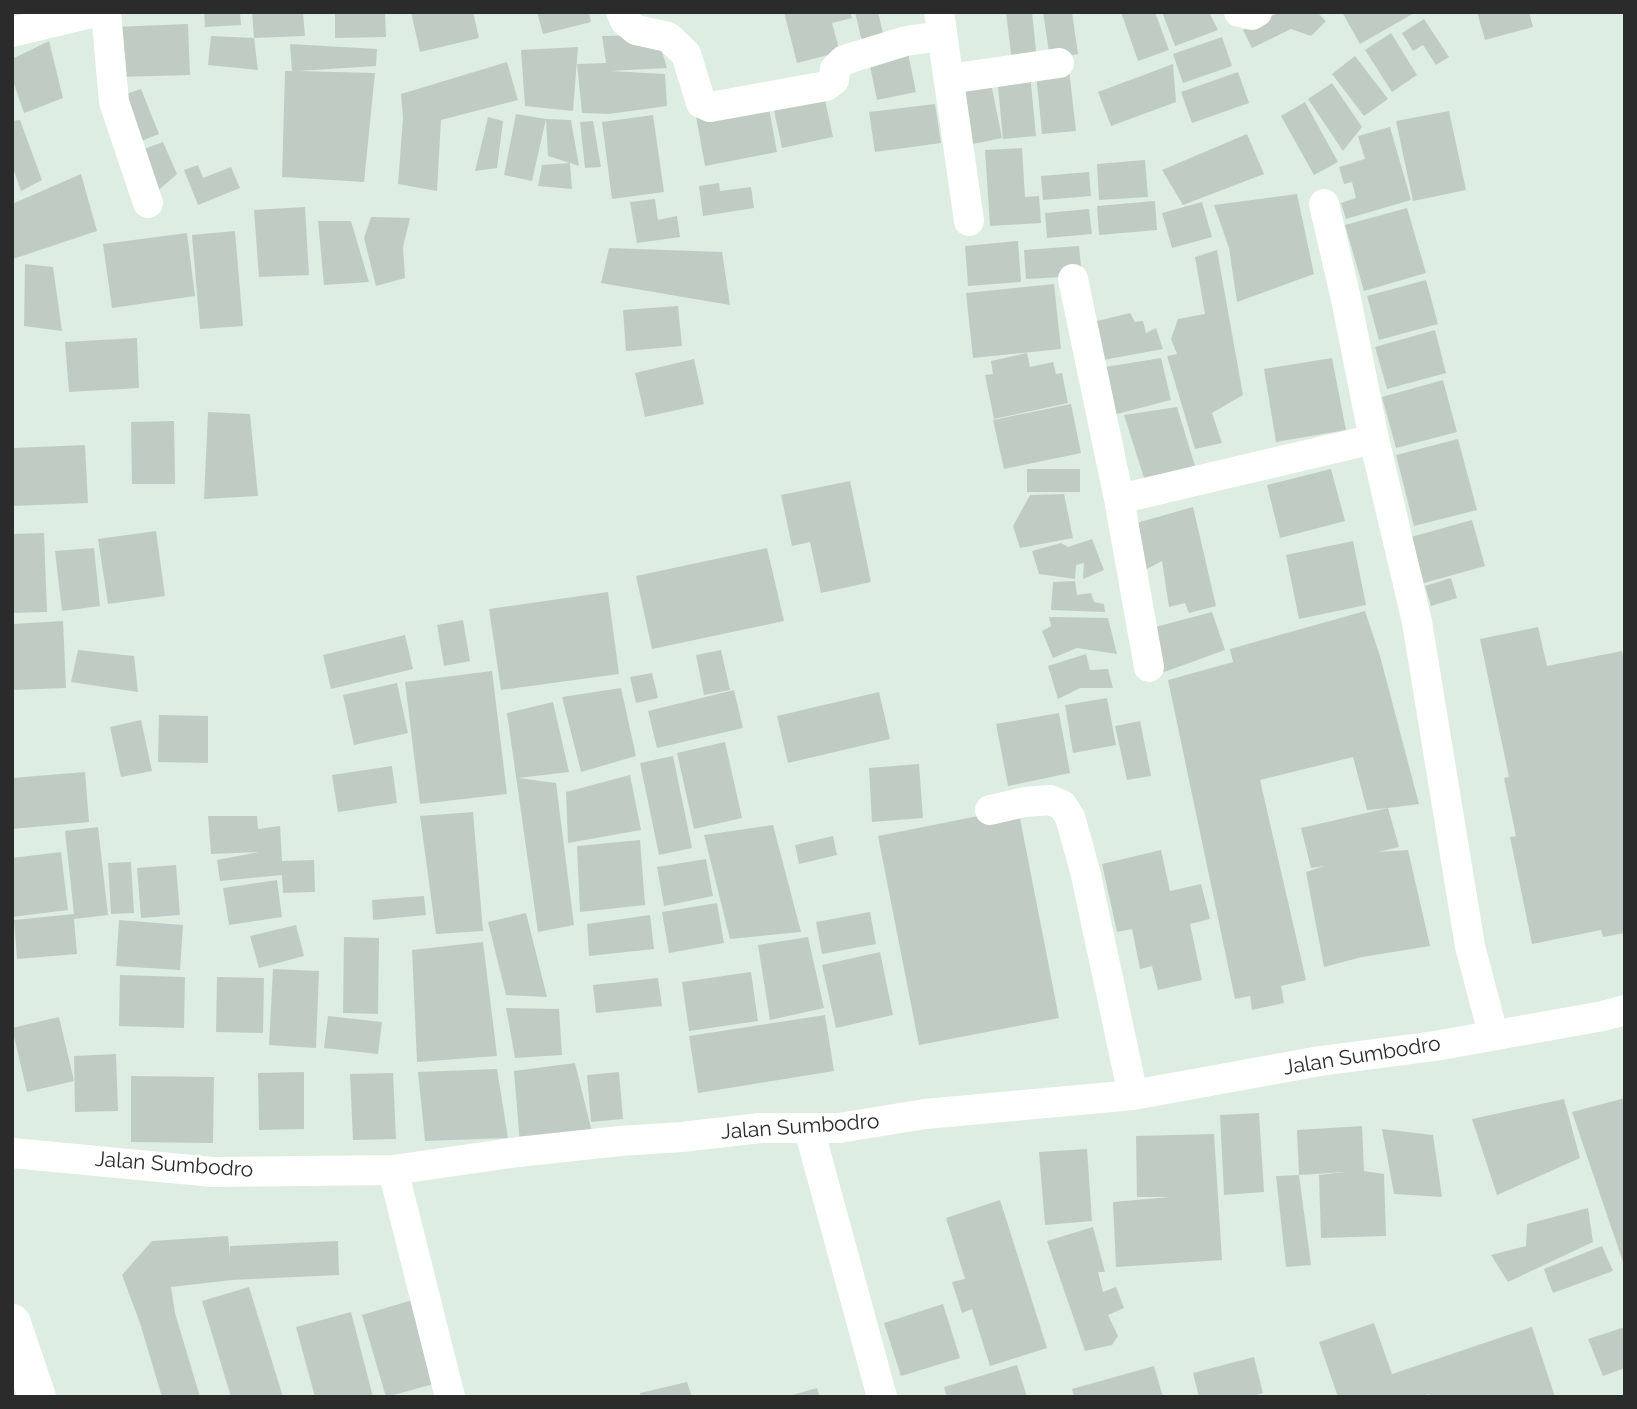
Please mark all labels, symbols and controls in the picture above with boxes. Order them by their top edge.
street label: Jalan Sumbodro [1282,1031,1442,1081]
street label: Jalan Sumbodro [720,1109,880,1145]
street label: Jalan Sumbodro [94,1147,254,1183]

